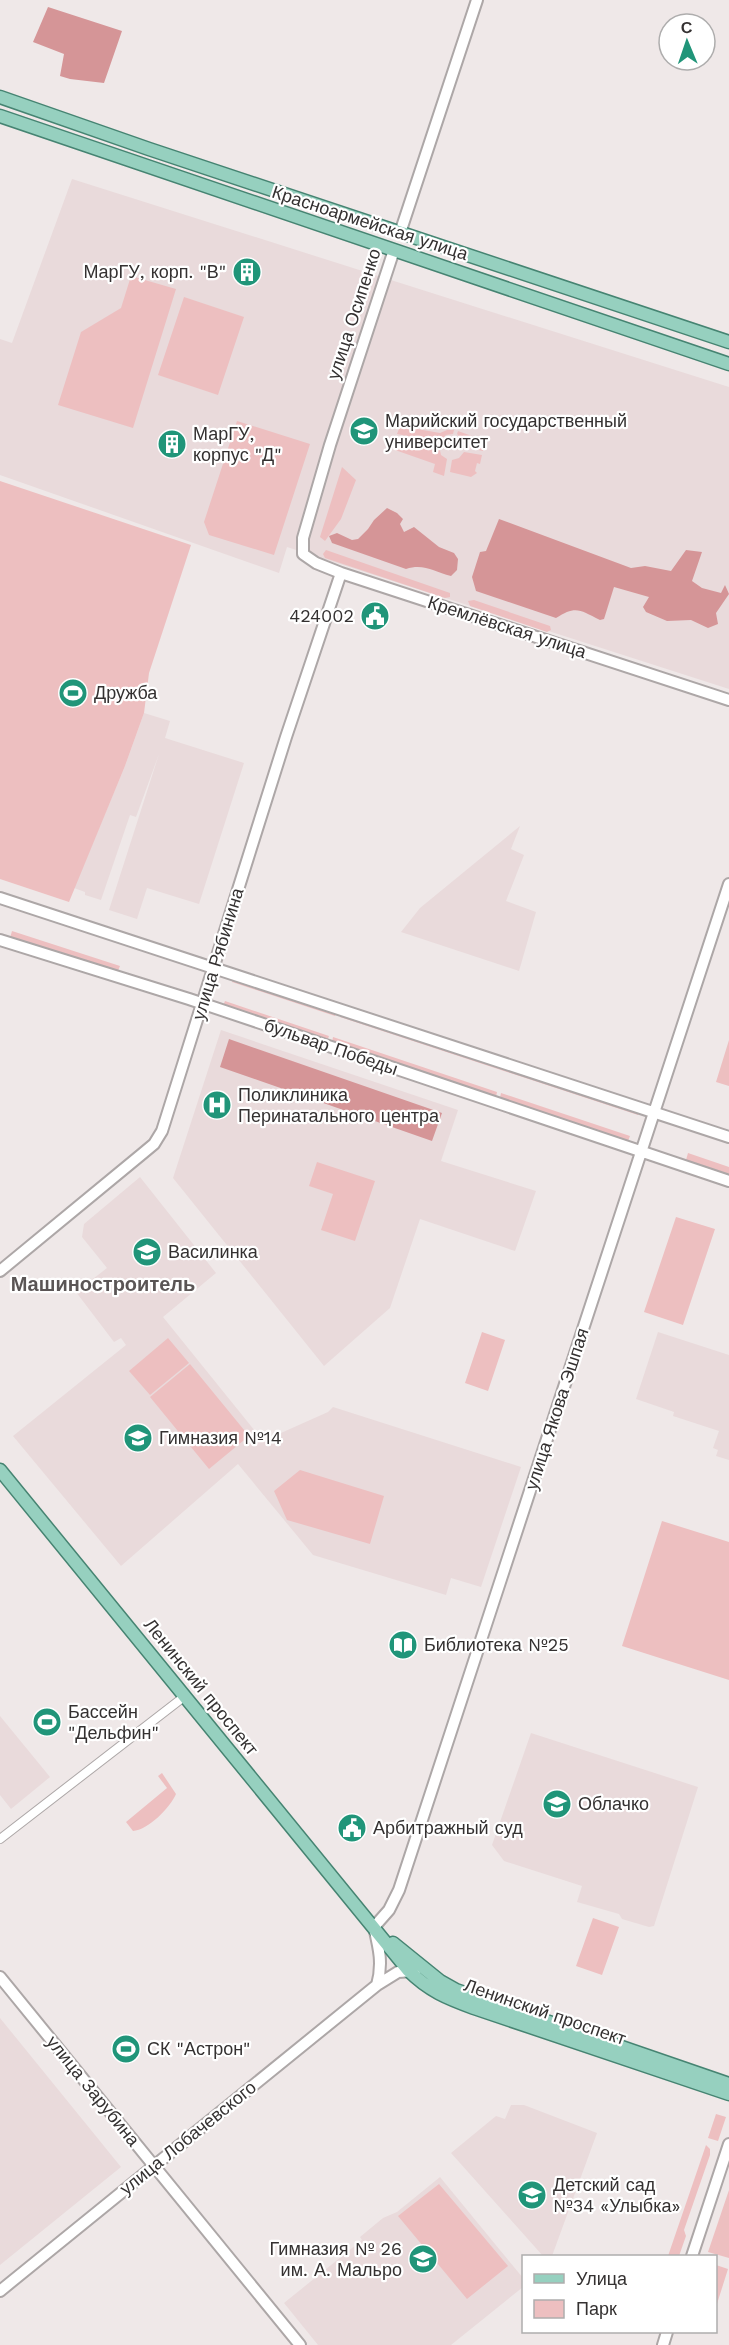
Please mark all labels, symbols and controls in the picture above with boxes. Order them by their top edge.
north arrow [657,12,717,72]
text: С [680,18,693,37]
street label: Красноармейская улица [270,181,472,264]
street label: улица Осипенко [322,246,385,382]
building icon: МарГУ, корп. "В" [231,256,263,288]
place label: МарГУ, корп. "В" [83,261,226,282]
place label: Марийский государственный университет [385,410,627,452]
school or university icon: Марийский государственный университет [348,415,380,447]
place label: МарГУ, корпус "Д" [193,423,281,465]
building icon: МарГУ, корпус "Д" [156,428,188,460]
street label: Кремлёвская улица [425,591,590,662]
public building icon: 424002 [359,600,391,632]
place label: 424002 [289,605,354,626]
sports icon: Дружба [57,677,89,709]
place label: Дружба [94,682,158,703]
street label: улица Рябинина [187,884,248,1022]
street label: бульвар Победы [262,1014,401,1079]
place label: Поликлиника Перинатального центра [238,1084,440,1126]
hospital icon: Поликлиника Перинатального центра [201,1089,233,1121]
school or university icon: Василинка [131,1236,163,1268]
place label: Василинка [168,1241,259,1262]
district label: Машиностроитель [11,1272,195,1296]
street label: улица Якова Эшпая [520,1325,593,1493]
school or university icon: Гимназия №14 [122,1422,154,1454]
place label: Гимназия №14 [159,1427,282,1448]
street label: Ленинский проспект [140,1614,263,1759]
library icon: Библиотека №25 [387,1629,419,1661]
place label: Библиотека №25 [424,1634,569,1655]
place label: Бассейн "Дельфин" [68,1701,159,1743]
sports icon: Бассейн "Дельфин" [31,1706,63,1738]
school or university icon: Облачко [541,1788,573,1820]
place label: Облачко [578,1793,649,1814]
public building icon: Арбитражный суд [336,1812,368,1844]
place label: Арбитражный суд [373,1817,523,1838]
street label: Ленинский проспект [462,1974,629,2049]
street label: улица Зарубина [42,2031,145,2151]
sports icon: СК "Астрон" [110,2033,142,2065]
place label: СК "Астрон" [147,2038,250,2059]
street label: улица Лобачевского [115,2076,260,2199]
place label: Детский сад №34 «Улыбка» [553,2174,680,2216]
school or university icon: Детский сад №34 «Улыбка» [516,2179,548,2211]
place label: Гимназия № 26 им. А. Мальро [270,2238,402,2280]
school or university icon: Гимназия № 26 им. А. Мальро [407,2243,439,2275]
legend [522,2255,717,2333]
text: Улица [576,2268,628,2289]
text: Парк [576,2298,617,2319]

